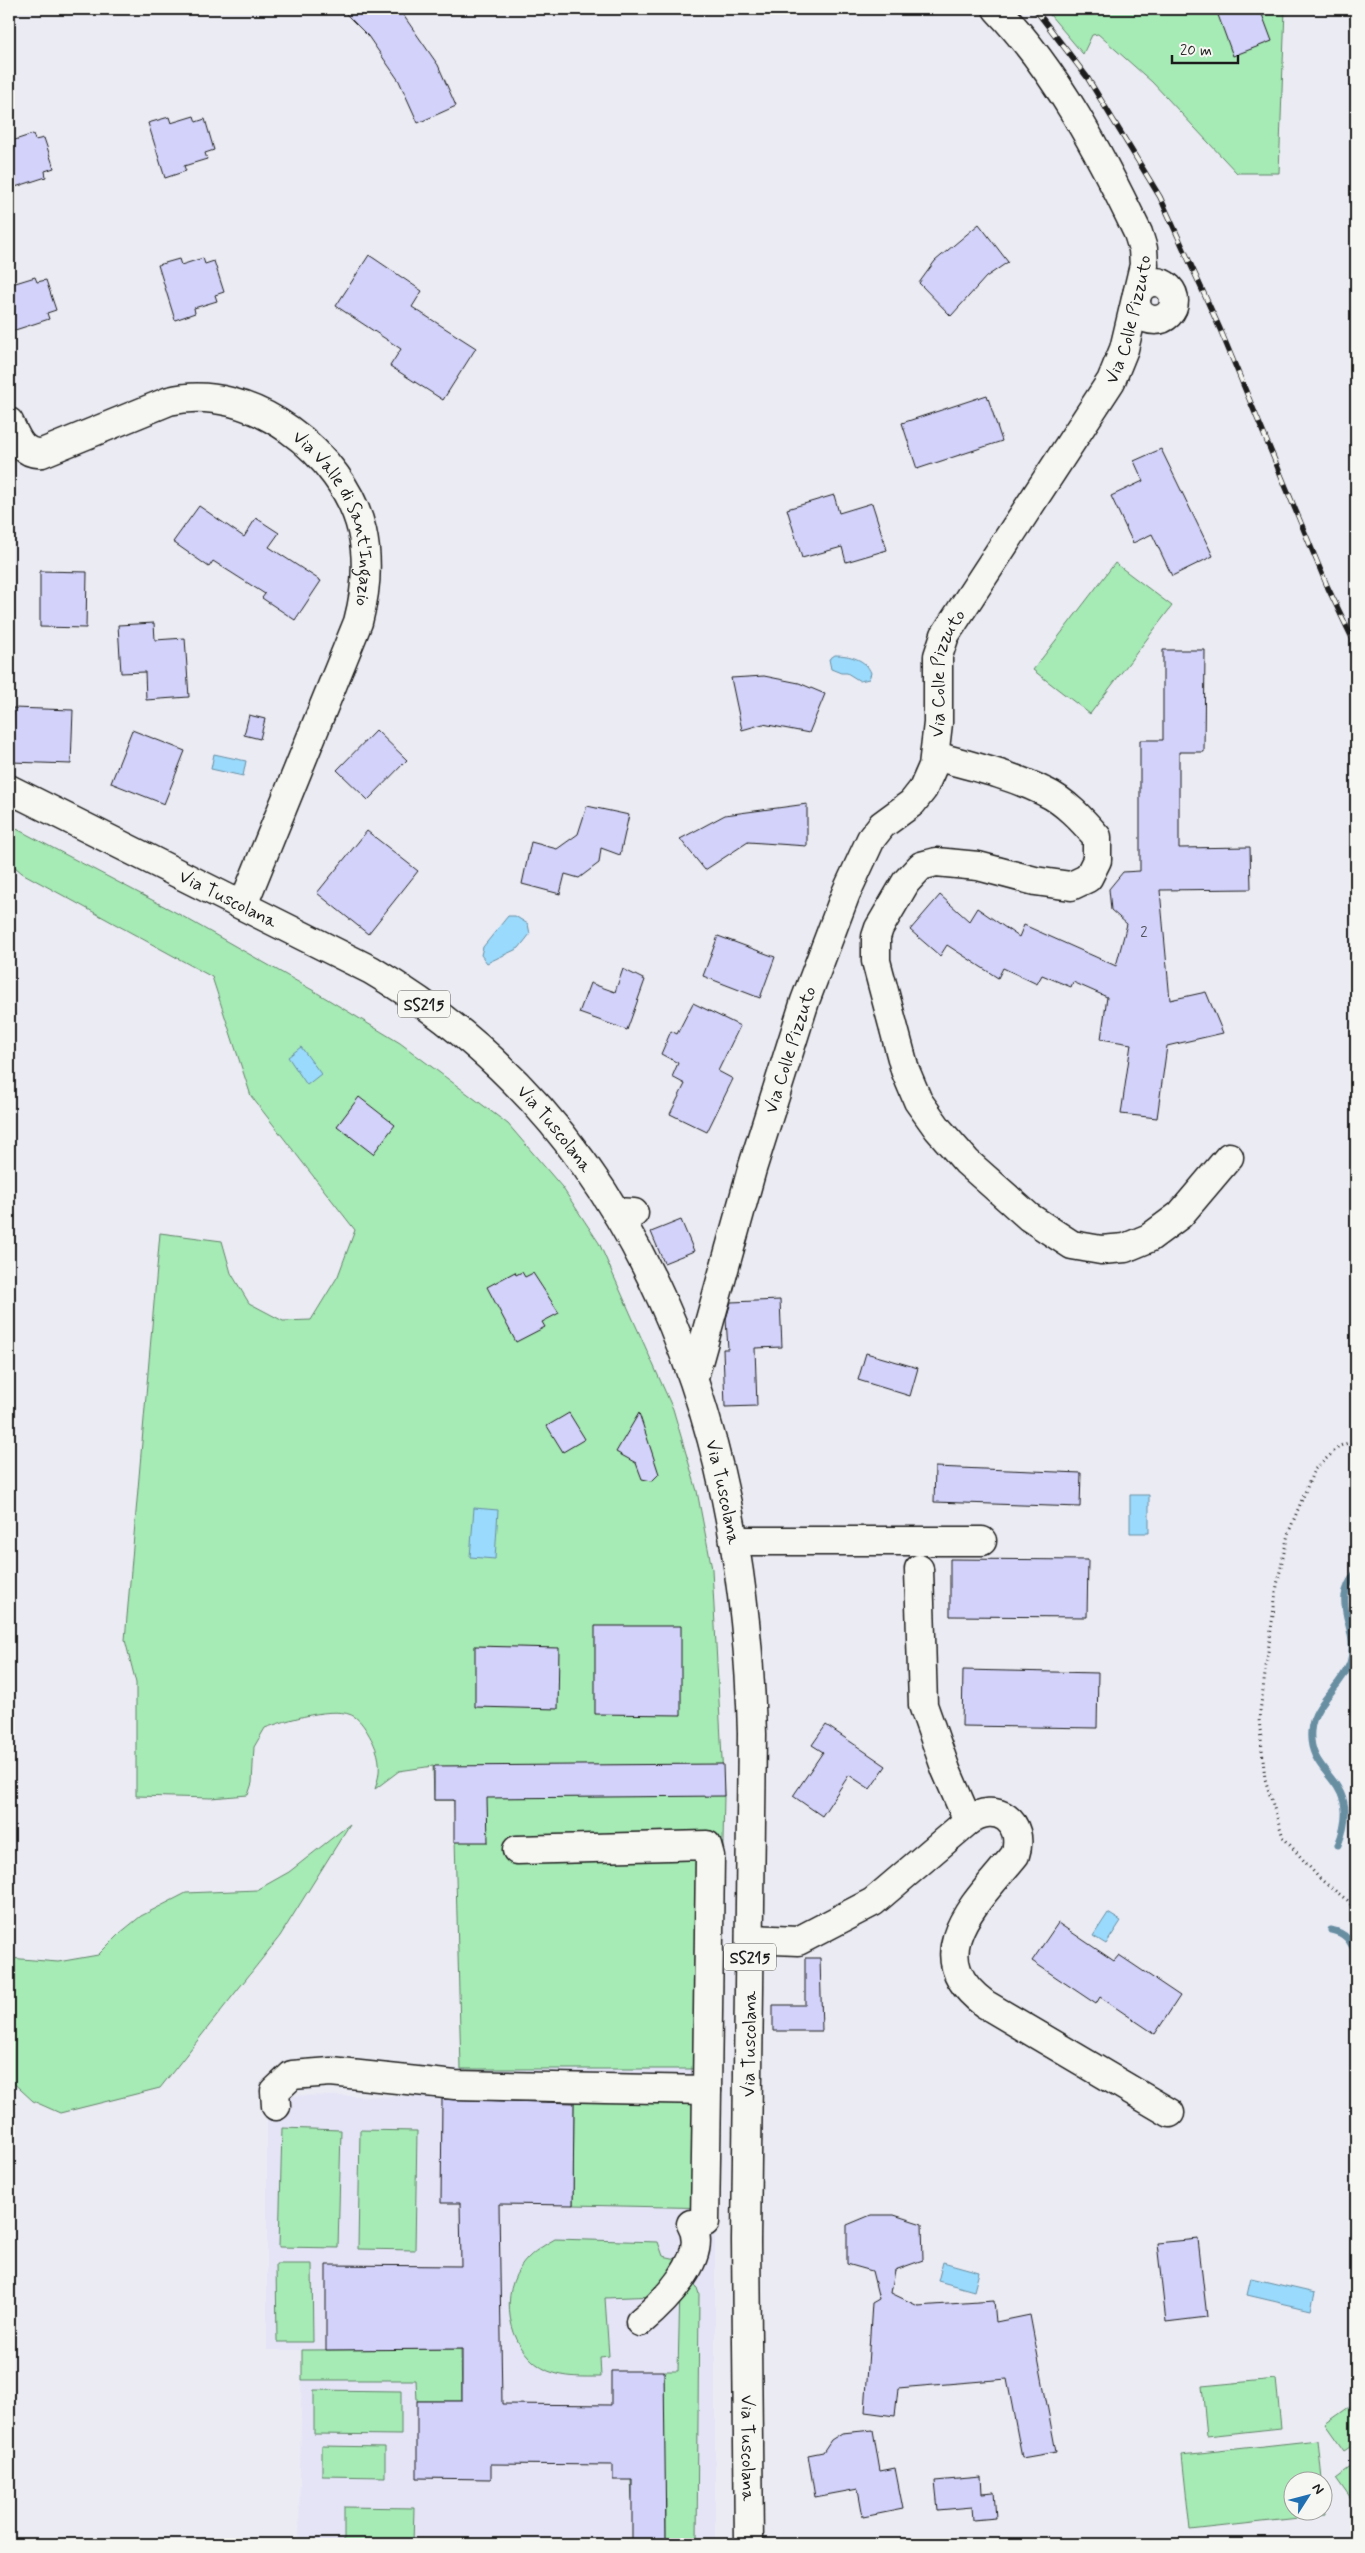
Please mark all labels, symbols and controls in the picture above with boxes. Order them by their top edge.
scale bar [1172,32,1239,64]
text: 20 m [1180,41,1212,61]
street label: Via Colle Pizzuto [1100,255,1157,388]
street label: Via Valle di Sant'Ingazio [287,425,377,608]
street label: Via Colle Pizzuto [925,605,972,739]
street label: Via Tuscolana [175,865,281,934]
house number: 2 [1140,923,1148,943]
street label: Via Colle Pizzuto [759,983,822,1117]
road number: SS215 [398,991,450,1018]
street label: Via Tuscolana [511,1080,597,1178]
street label: Via Tuscolana [699,1437,745,1547]
road number: SS215 [724,1944,776,1970]
street label: Via Tuscolana [737,1990,763,2097]
street label: Via Tuscolana [735,2394,760,2501]
north arrow [1282,2470,1332,2520]
text: N [1308,2480,1328,2498]

